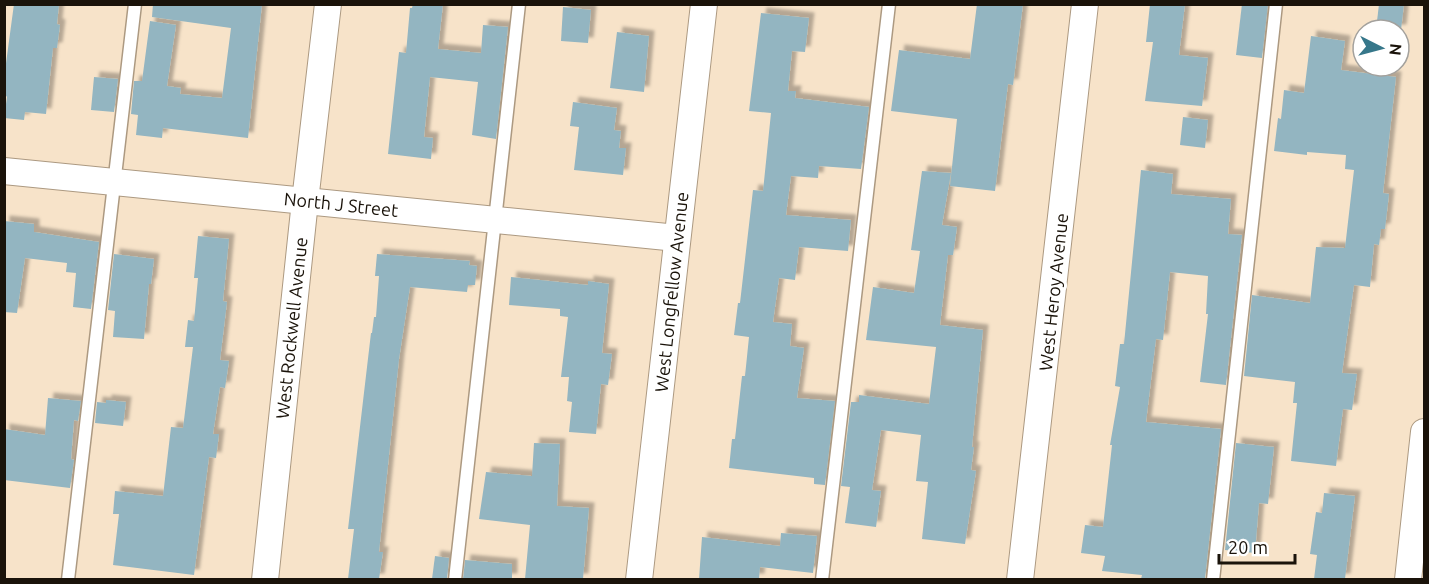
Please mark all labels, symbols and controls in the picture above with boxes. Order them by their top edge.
north arrow [1351,18,1411,78]
text: N [1386,43,1405,56]
street label: North J Street [283,188,399,220]
street label: West Longfellow Avenue [651,191,691,393]
street label: West Heroy Avenue [1035,212,1071,372]
street label: West Rockwell Avenue [272,236,310,420]
scale bar [1219,527,1296,565]
text: 20 m [1228,537,1268,557]

